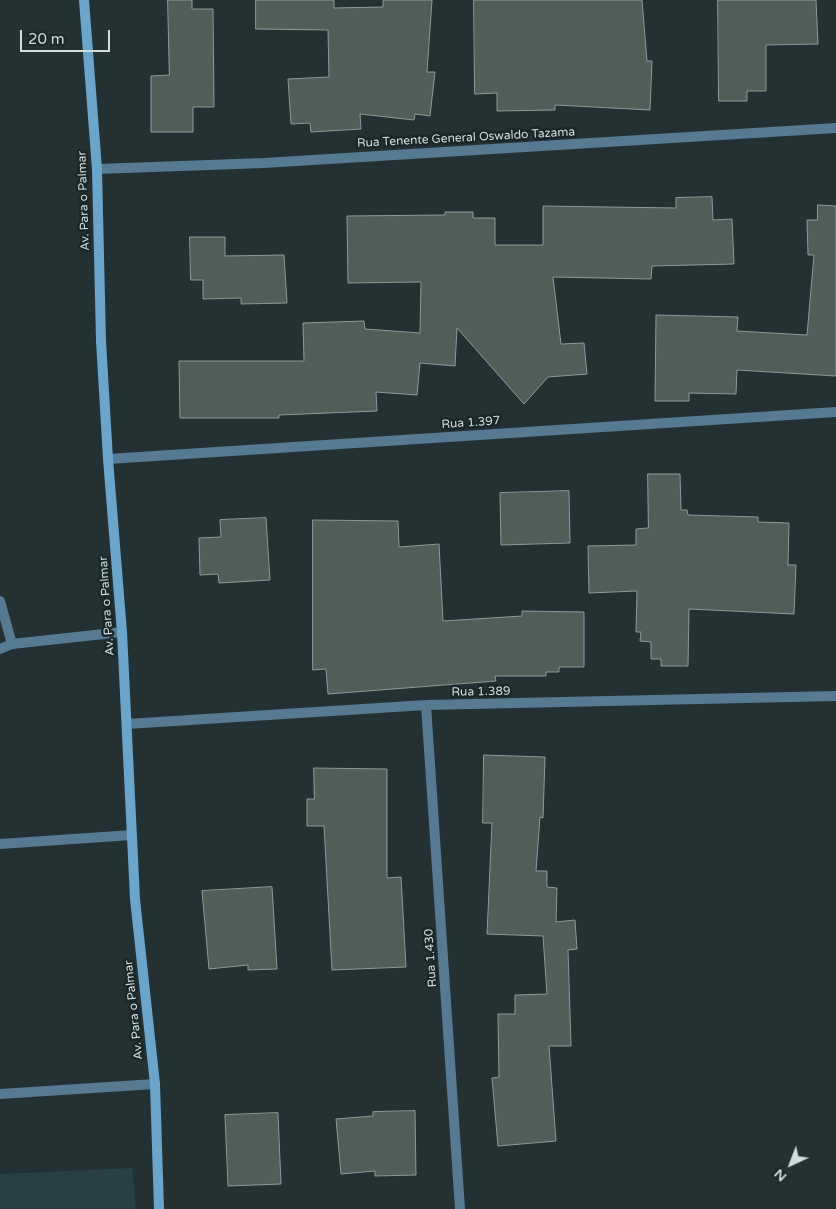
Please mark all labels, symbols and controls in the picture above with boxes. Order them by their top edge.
scale bar [22,20,112,52]
text: 20 m [28,30,65,48]
street label: Rua Tenente General Oswaldo Tazama [357,125,575,151]
street label: Av. Para o Palmar [75,151,93,251]
street label: Rua 1.397 [441,414,501,432]
street label: Av. Para o Palmar [96,556,118,656]
street label: Rua 1.389 [451,684,511,700]
street label: Rua 1.430 [422,928,440,988]
street label: Av. Para o Palmar [122,960,146,1060]
north arrow [766,1139,816,1189]
text: N [771,1165,790,1185]

